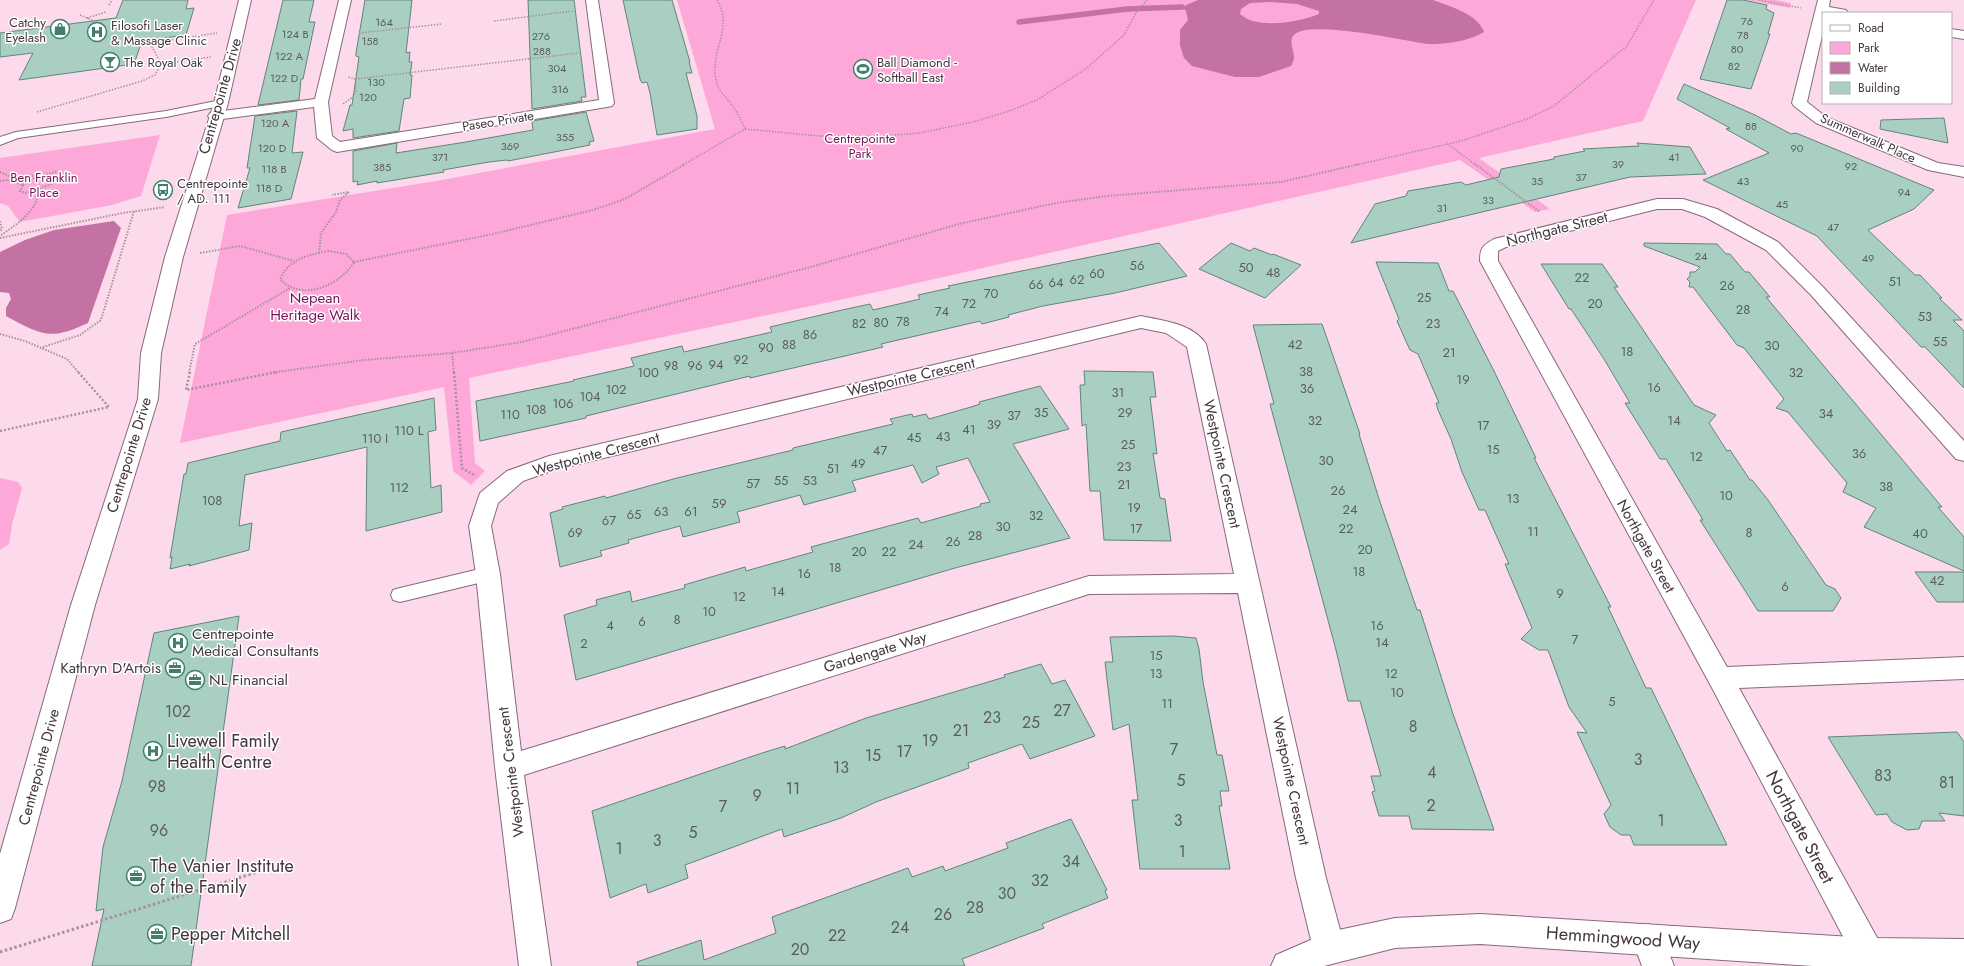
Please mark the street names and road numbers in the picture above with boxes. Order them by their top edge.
street label: Centrepointe Drive [193,35,247,157]
street label: Paseo Private [461,106,536,136]
street label: Summerwalk Place [1817,108,1919,168]
street label: Northgate Street [1504,206,1610,252]
street label: Westpointe Crescent [845,351,978,402]
street label: Centrepointe Drive [101,394,157,516]
street label: Westpointe Crescent [1198,398,1246,531]
street label: Westpointe Crescent [530,426,662,482]
street label: Northgate Street [1611,495,1681,597]
street label: Gardengate Way [821,626,930,678]
street label: Westpointe Crescent [492,705,530,838]
street label: Centrepointe Drive [13,706,65,828]
street label: Westpointe Crescent [1267,715,1315,848]
street label: Northgate Street [1759,766,1841,889]
street label: Hemmingwood Way [1545,920,1701,956]

